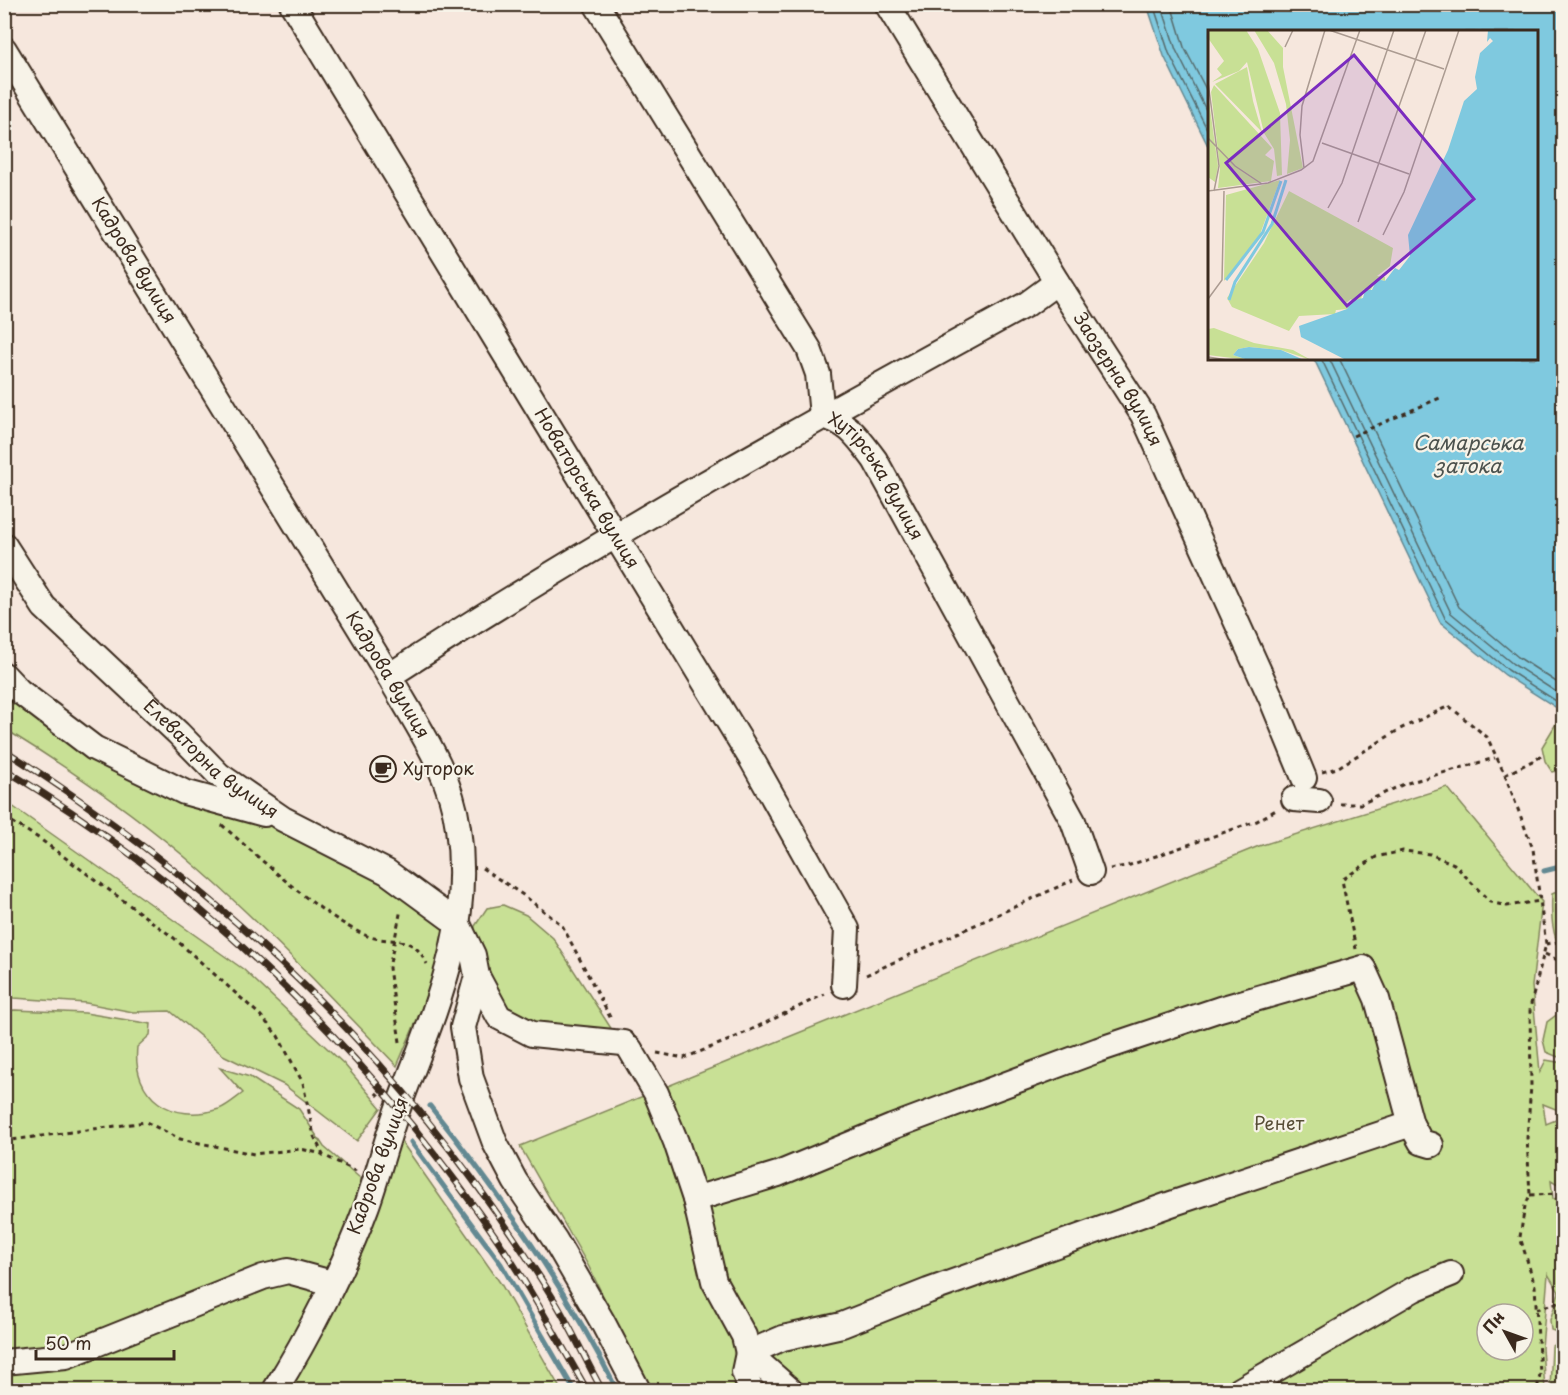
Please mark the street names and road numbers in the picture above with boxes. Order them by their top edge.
street label: Кадрова вулиця [86,191,184,328]
street label: Заозерна вулиця [1068,306,1170,450]
street label: Новаторська вулиця [529,402,647,573]
street label: Хутірська вулиця [824,404,931,544]
street label: Кадрова вулиця [340,605,438,743]
street label: Елеваторна вулиця [138,692,285,824]
street label: Кадрова вулиця [339,1093,414,1238]

